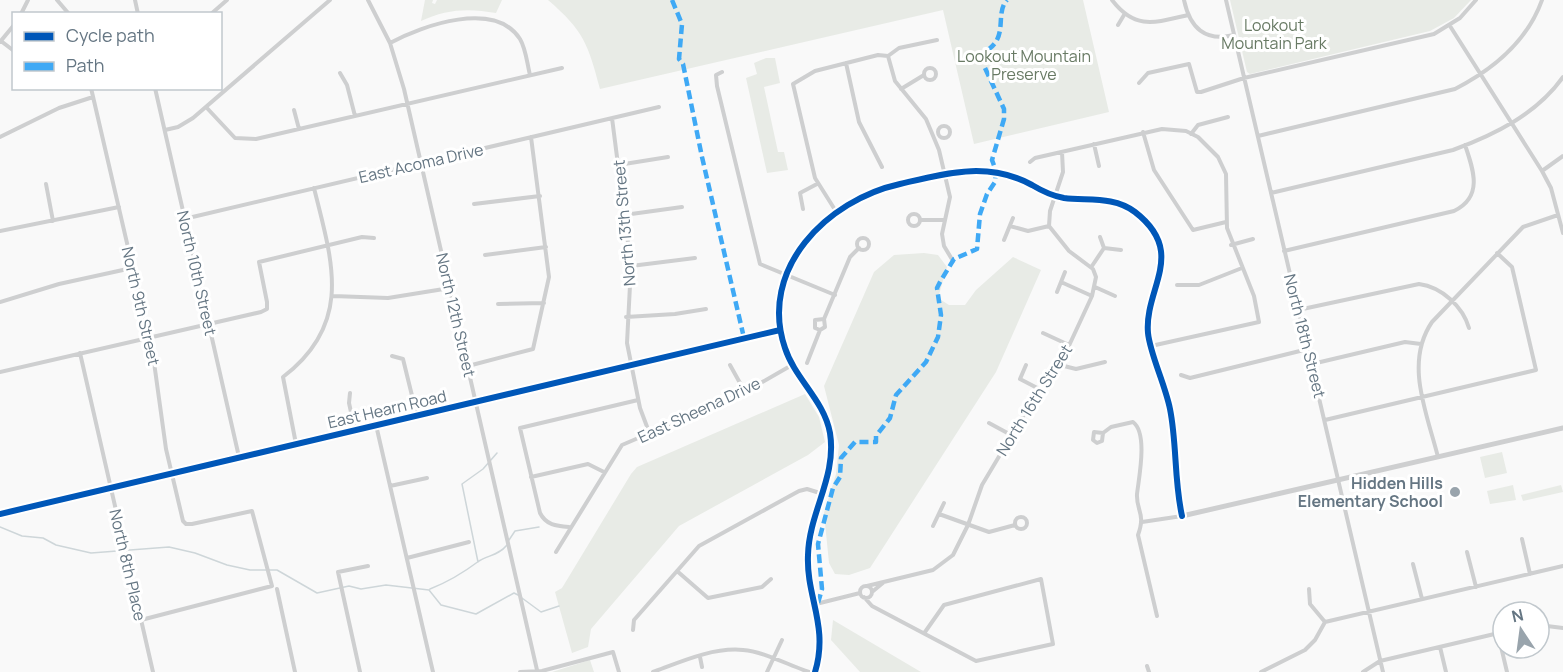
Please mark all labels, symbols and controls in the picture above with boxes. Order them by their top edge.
legend [12,12,222,90]
park label: Lookout Mountain Park [1221,14,1328,54]
text: Cycle path [66,23,155,47]
park label: Lookout Mountain Preserve [957,45,1091,85]
text: Path [66,53,104,77]
street label: East Acoma Drive [357,138,485,188]
street label: North 13th Street [608,159,640,287]
street label: North 10th Street [172,208,222,338]
street label: North 9th Street [117,244,165,368]
street label: North 12th Street [431,251,481,379]
street label: North 18th Street [1279,272,1331,400]
street label: North 16th Street [991,340,1077,460]
street label: East Sheena Drive [634,372,764,448]
street label: East Hearn Road [325,385,449,433]
place label: Hidden Hills Elementary School [1298,472,1443,512]
marker: Hidden Hills Elementary School [1448,485,1462,499]
street label: North 8th Place [104,507,152,623]
north arrow [1491,600,1551,660]
text: N [1510,603,1526,627]

